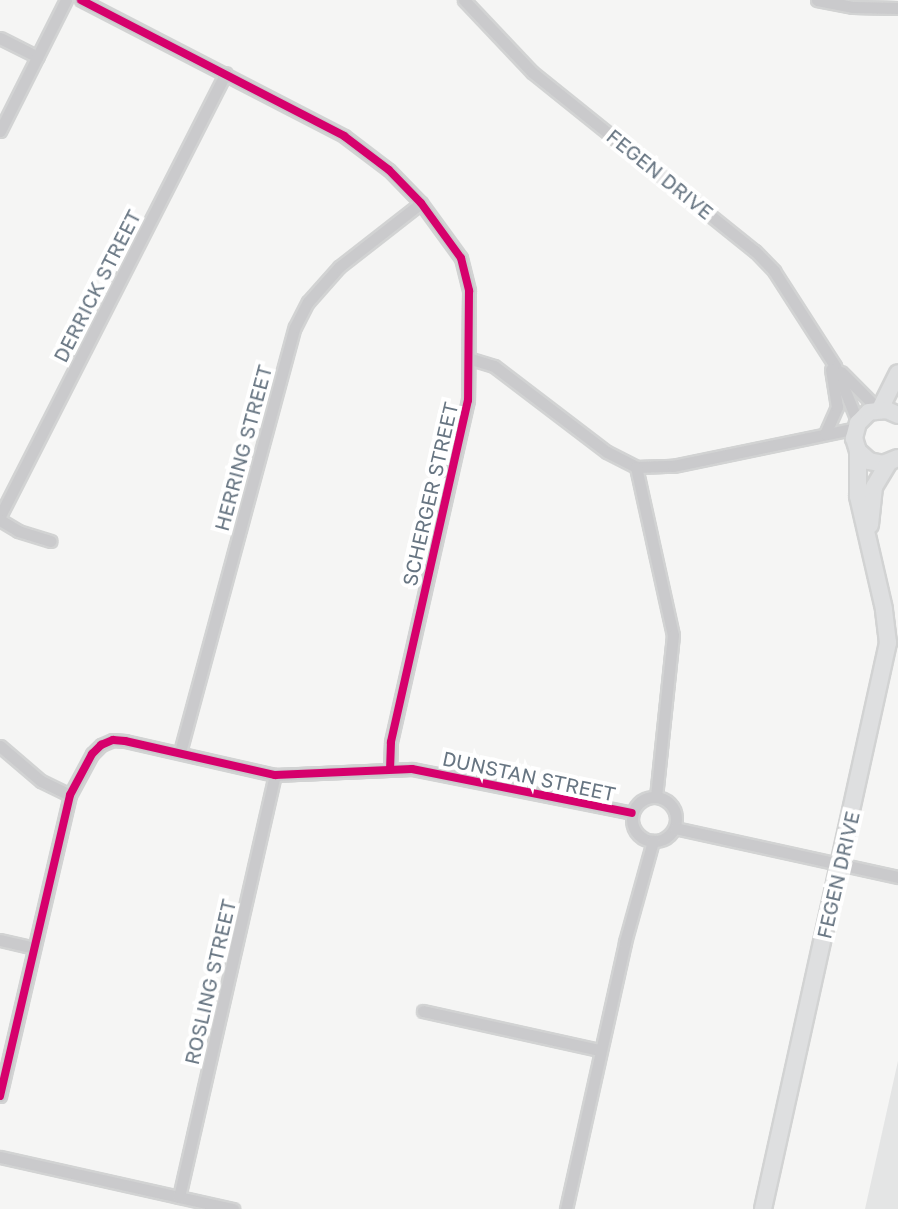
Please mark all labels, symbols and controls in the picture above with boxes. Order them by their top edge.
street label: FEGEN DRIVE [602,124,718,224]
street label: DERRICK STREET [48,206,146,366]
street label: HERRING STREET [209,362,277,534]
street label: SCHERGER STREET [397,400,463,588]
street label: DUNSTAN STREET [440,746,618,806]
street label: FEGEN DRIVE [812,809,864,941]
street label: ROSLING STREET [179,897,241,1067]

